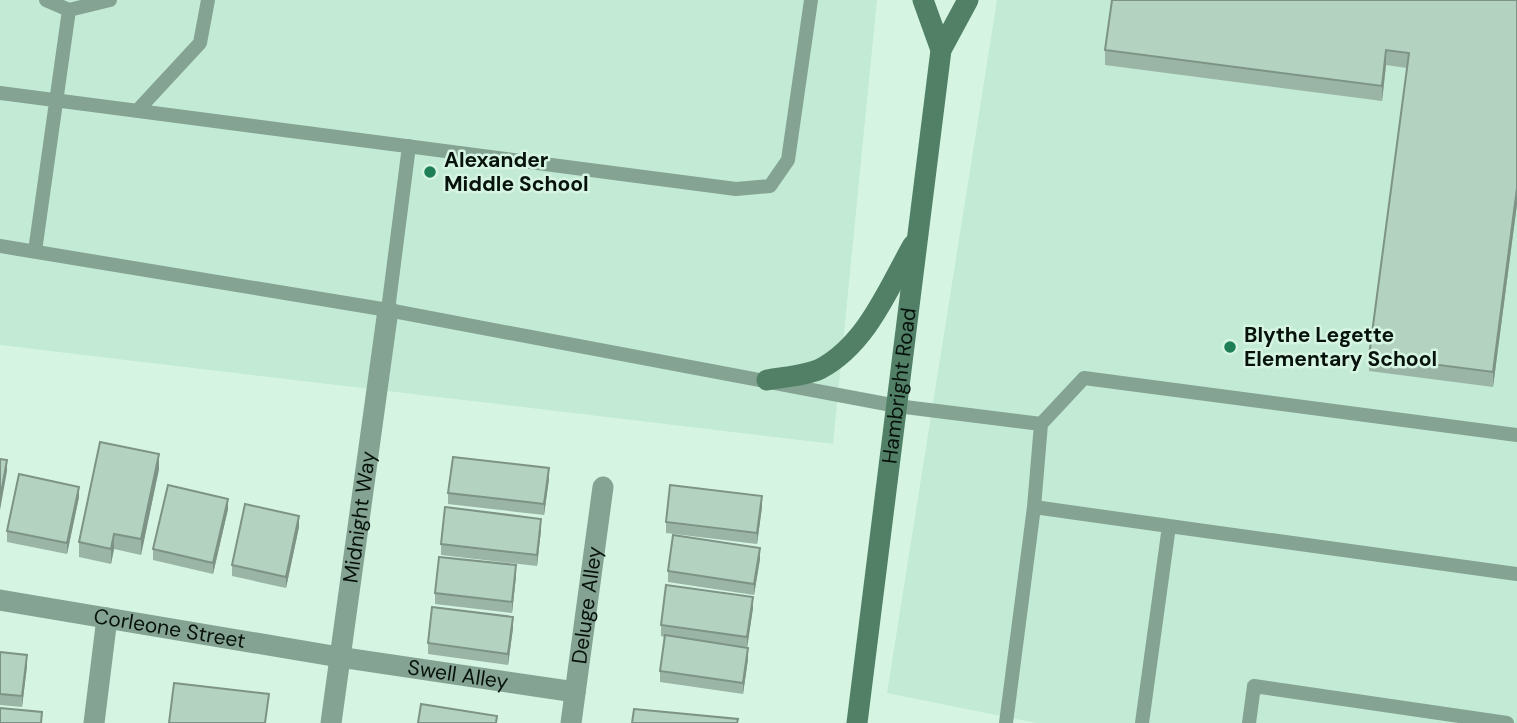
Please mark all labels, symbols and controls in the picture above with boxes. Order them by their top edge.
place label: Alexander Middle School [444,146,589,198]
marker: Alexander Middle School [422,164,438,180]
street label: Hambright Road [875,306,923,465]
place label: Blythe Legette Elementary School [1244,321,1437,373]
marker: Blythe Legette Elementary School [1222,339,1238,355]
street label: Midnight Way [336,449,382,585]
street label: Deluge Alley [565,544,609,666]
street label: Corleone Street [92,602,248,655]
street label: Swell Alley [406,653,510,696]

